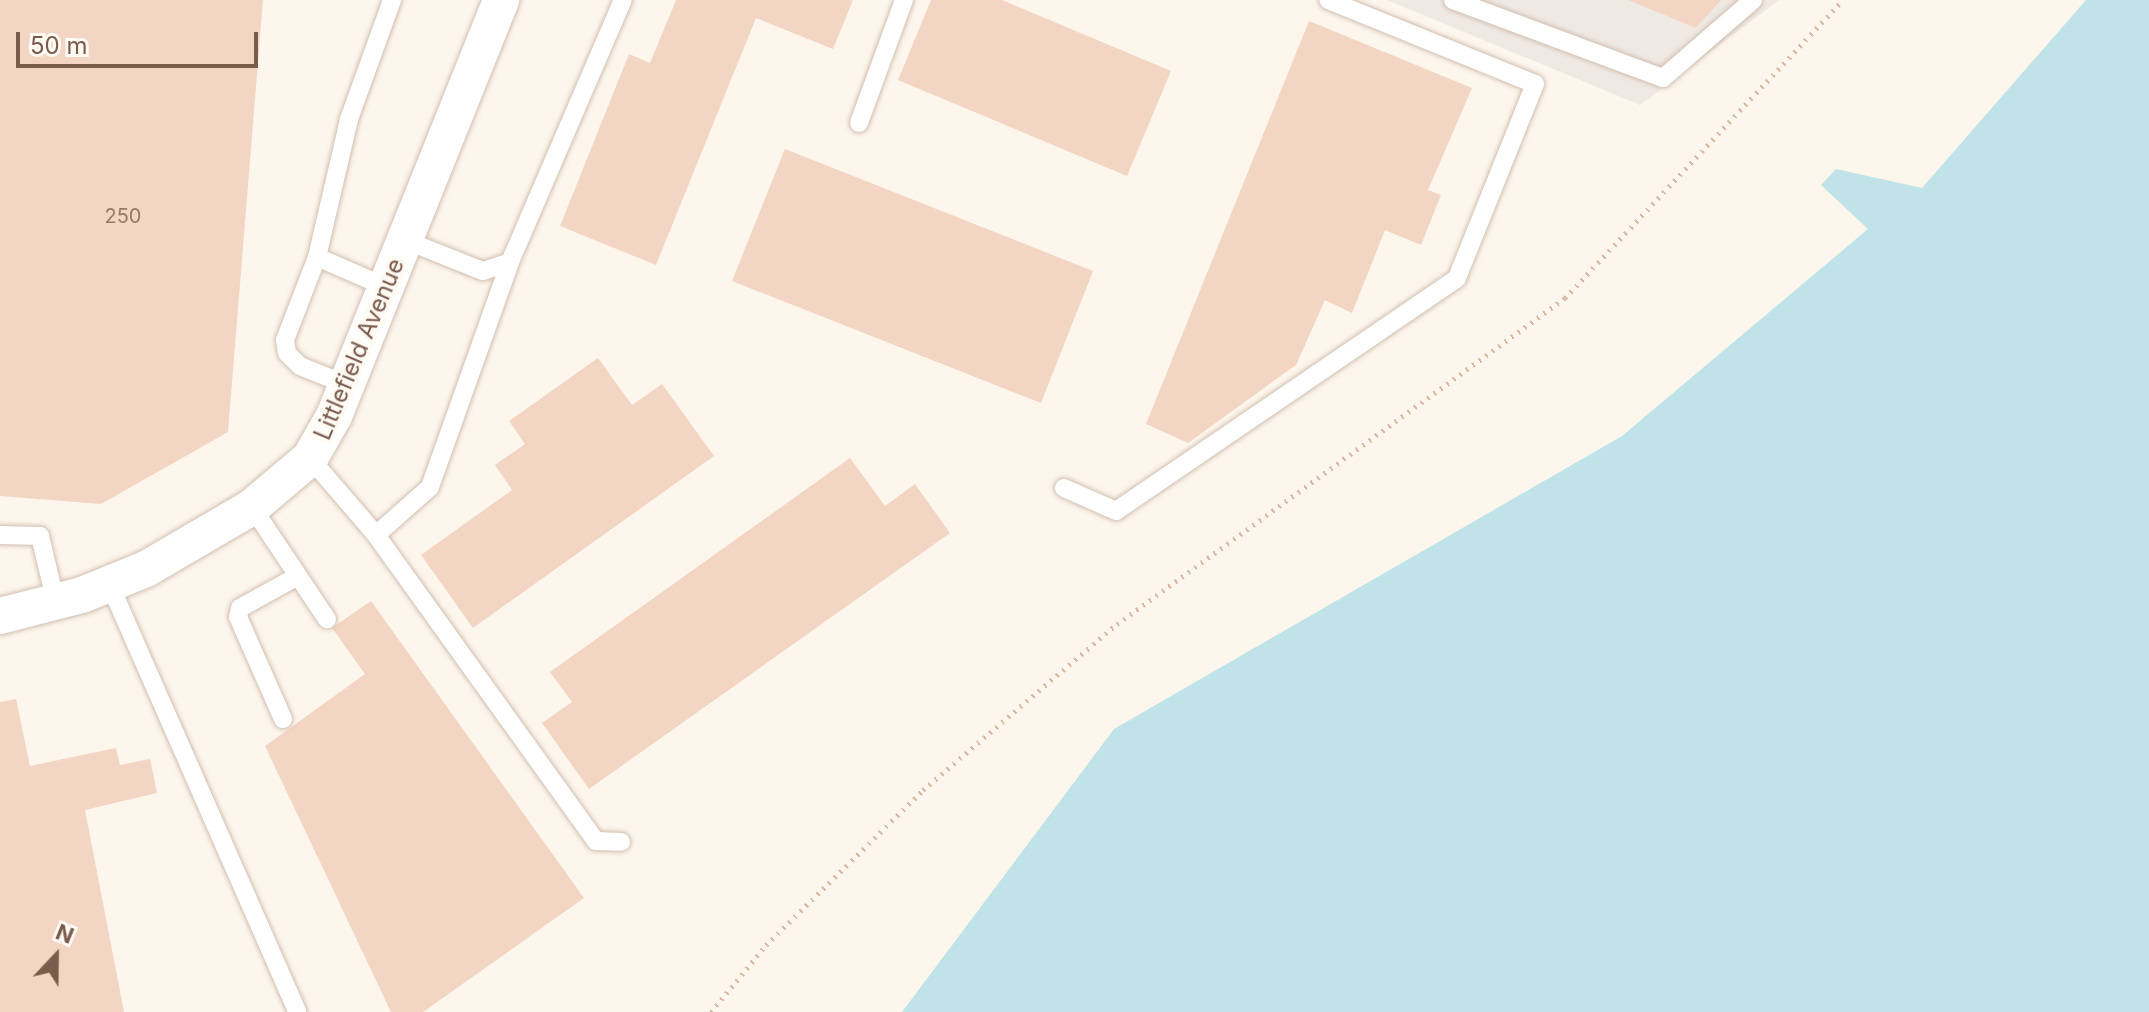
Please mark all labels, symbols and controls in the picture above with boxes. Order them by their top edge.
scale bar [20,16,262,66]
text: 50 m [30,31,88,60]
house number: 250 [105,204,141,228]
street label: Littlefield Avenue [308,254,410,444]
north arrow [16,916,96,996]
text: N [52,919,78,949]

